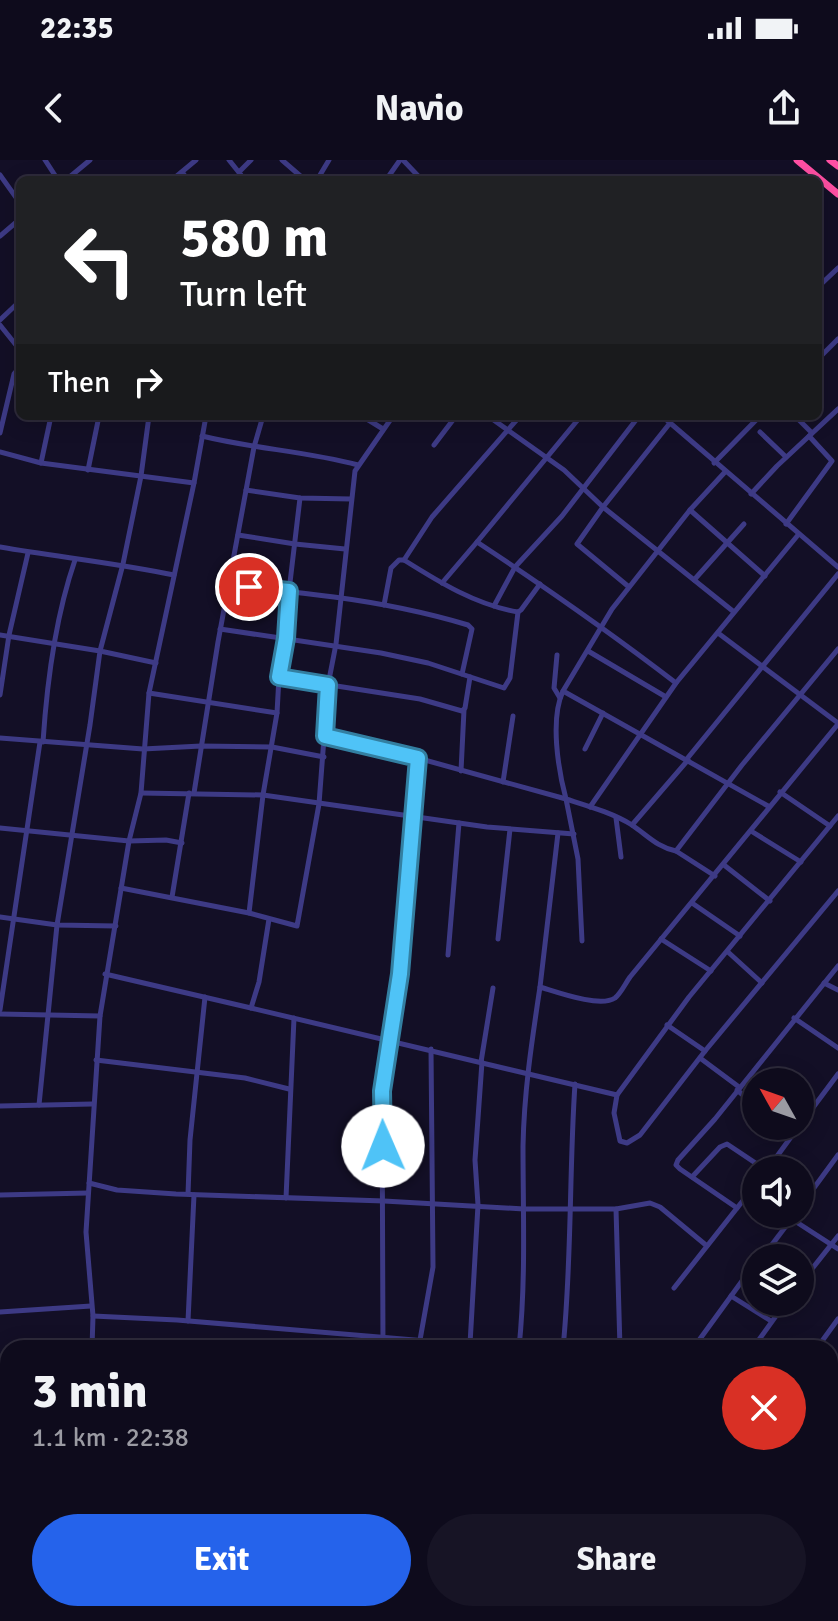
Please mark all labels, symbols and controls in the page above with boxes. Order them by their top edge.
text: 22:35 [40,10,114,47]
icon: back [32,86,76,130]
text: Navio [375,86,463,131]
icon: share [762,86,806,130]
text: 580 m [180,203,328,272]
icon: left [48,208,152,312]
text: Turn left [180,272,307,317]
icon: right [126,360,170,404]
text: Then [48,364,110,401]
pin [215,553,283,621]
icon: arrive [227,565,271,609]
north arrow [742,1068,814,1140]
map controls [742,1068,814,1316]
position arrow [341,1104,425,1188]
button: sound [742,1156,814,1228]
button: layers [742,1244,814,1316]
text: 3 min [32,1362,148,1421]
button: close [722,1366,806,1450]
text: 1.1 km · 22:38 [32,1422,189,1454]
button: Exit [32,1514,411,1606]
button: Share [427,1514,806,1606]

